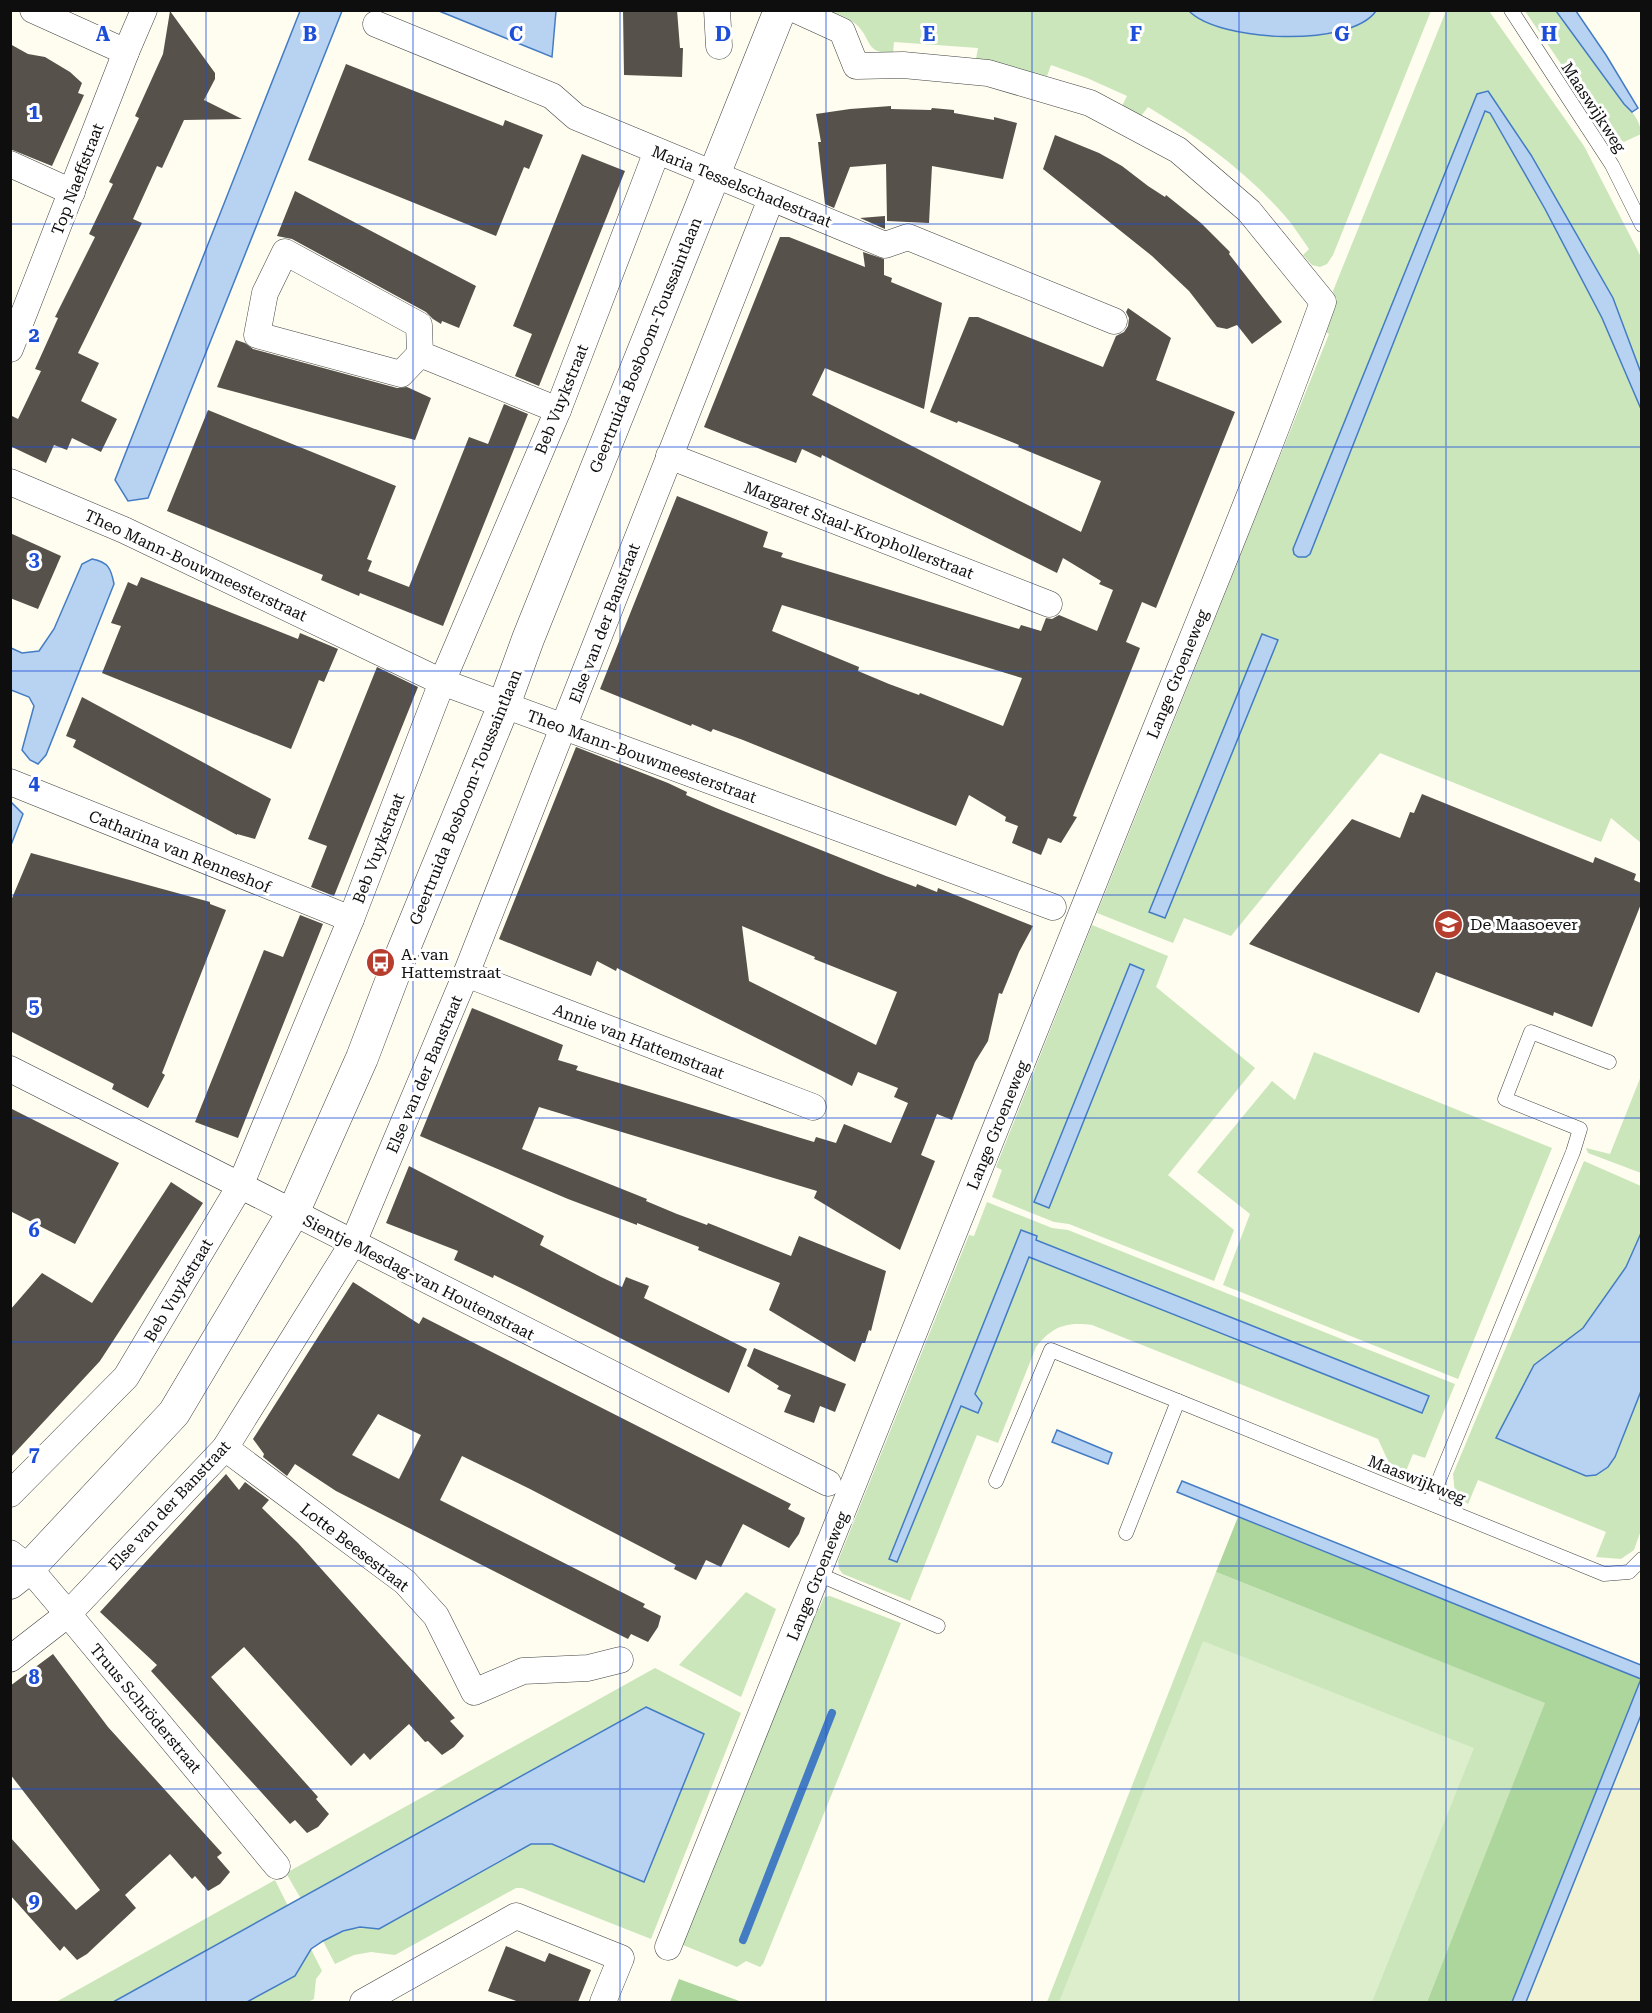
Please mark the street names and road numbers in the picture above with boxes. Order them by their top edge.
street label: Maaswijkweg [1557,59,1630,157]
street label: Top Naeffstraat [47,121,108,238]
street label: Maria Tesselschadestraat [649,142,835,231]
street label: Geertruida Bosboom-Toussaintlaan [585,215,706,476]
street label: Beb Vuykstraat [531,341,592,457]
street label: Margaret Staal-Krophollerstraat [741,478,976,583]
street label: Theo Mann-Bouwmeesterstraat [82,505,310,625]
street label: Else van der Banstraat [565,540,644,706]
street label: Lange Groeneweg [1143,606,1212,742]
street label: Geertruida Bosboom-Toussaintlaan [405,667,526,928]
street label: Theo Mann-Bouwmeesterstraat [524,706,759,807]
street label: Beb Vuykstraat [349,790,408,906]
street label: Catharina van Renneshof [86,806,274,897]
street label: Else van der Banstraat [383,992,466,1156]
street label: Annie van Hattemstraat [551,1000,727,1083]
street label: Lange Groeneweg [963,1057,1032,1193]
street label: Sientje Mesdag-van Houtenstraat [300,1211,538,1344]
street label: Beb Vuykstraat [140,1235,217,1345]
street label: Else van der Banstraat [105,1437,234,1574]
street label: Maaswijkweg [1365,1451,1469,1508]
street label: Lotte Beesestraat [297,1499,413,1596]
street label: Lange Groeneweg [783,1508,852,1644]
street label: Truus Schröderstraat [86,1640,205,1777]

